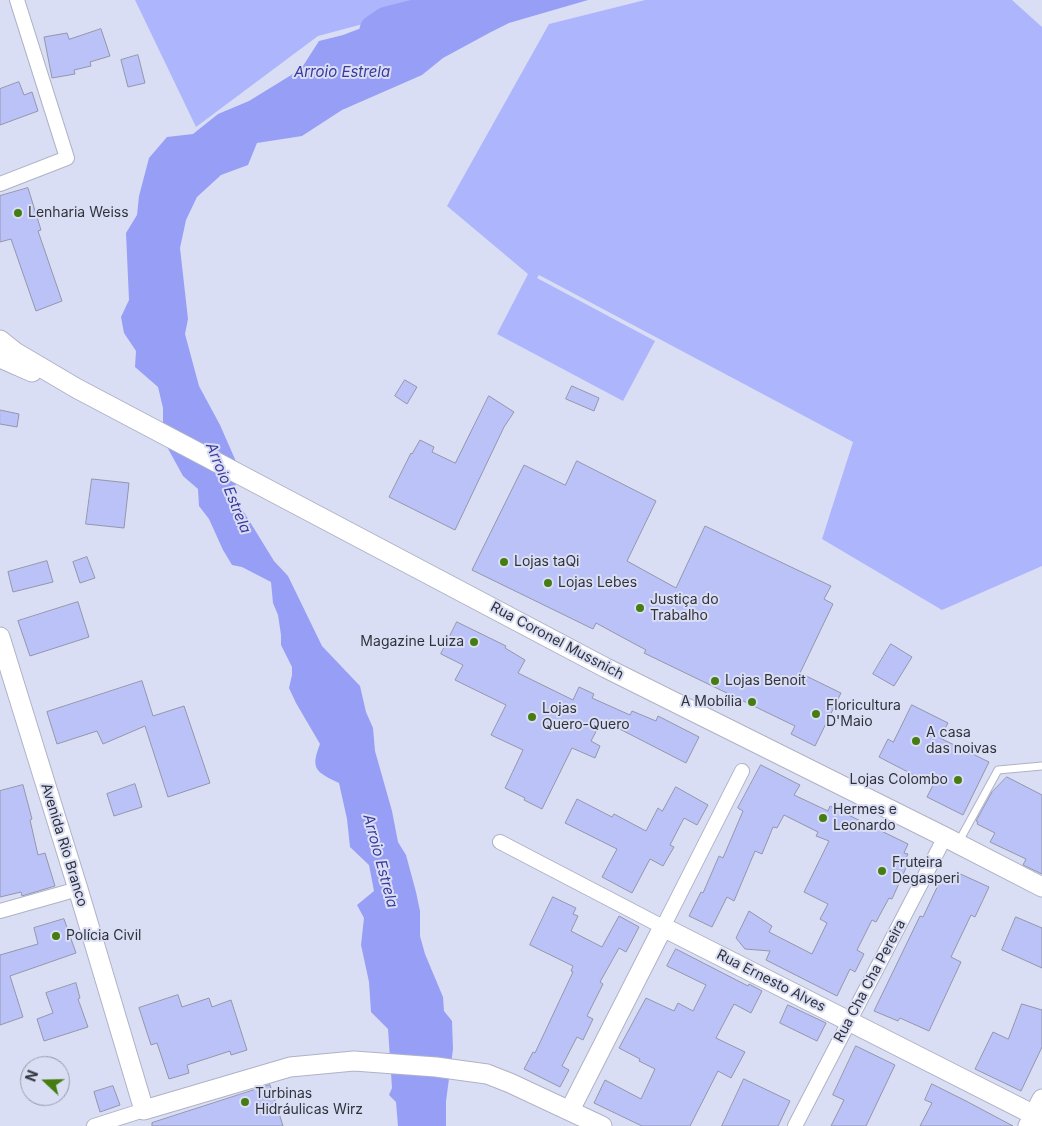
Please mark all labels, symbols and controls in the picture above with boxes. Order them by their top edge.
water label: Arroio Estrela [294,63,390,81]
place label: Lenharia Weiss [28,205,129,221]
marker: Lenharia Weiss [12,207,24,219]
water label: Arroio Estrela [202,440,254,536]
place label: Lojas taQi [514,554,579,570]
marker: Lojas taQi [498,556,510,568]
place label: Lojas Lebes [558,575,637,591]
marker: Lojas Lebes [542,577,554,589]
place label: Justiça do Trabalho [650,592,719,624]
street label: Rua Coronel Mussnich [487,599,627,683]
marker: Justiça do Trabalho [634,602,646,614]
place label: Magazine Luiza [360,634,464,650]
marker: Magazine Luiza [468,636,480,648]
place label: Lojas Benoit [725,673,806,689]
marker: Lojas Benoit [709,675,721,687]
place label: A Mobília [681,694,742,710]
marker: A Mobília [746,696,758,708]
place label: Floricultura D'Maio [826,698,901,730]
place label: Lojas Quero-Quero [542,701,630,734]
marker: Floricultura D'Maio [810,708,822,720]
marker: Lojas Quero-Quero [526,711,538,723]
place label: A casa das noivas [926,725,997,758]
marker: A casa das noivas [910,735,922,747]
place label: Lojas Colombo [849,772,948,788]
marker: Lojas Colombo [952,774,964,786]
street label: Avenida Rio Branco [37,781,91,909]
place label: Hermes e Leonardo [833,802,897,834]
water label: Arroio Estrela [359,812,401,910]
marker: Hermes e Leonardo [817,812,829,824]
place label: Fruteira Degasperi [892,855,960,888]
marker: Fruteira Degasperi [876,865,888,877]
street label: Rua Cha Cha Pereira [831,917,909,1045]
place label: Polícia Civil [66,928,141,944]
marker: Polícia Civil [50,930,62,942]
street label: Rua Ernesto Alves [714,946,828,1016]
north arrow [20,1056,70,1106]
text: N [22,1068,41,1084]
place label: Turbinas Hidráulicas Wirz [255,1086,363,1118]
marker: Turbinas Hidráulicas Wirz [239,1096,251,1108]

